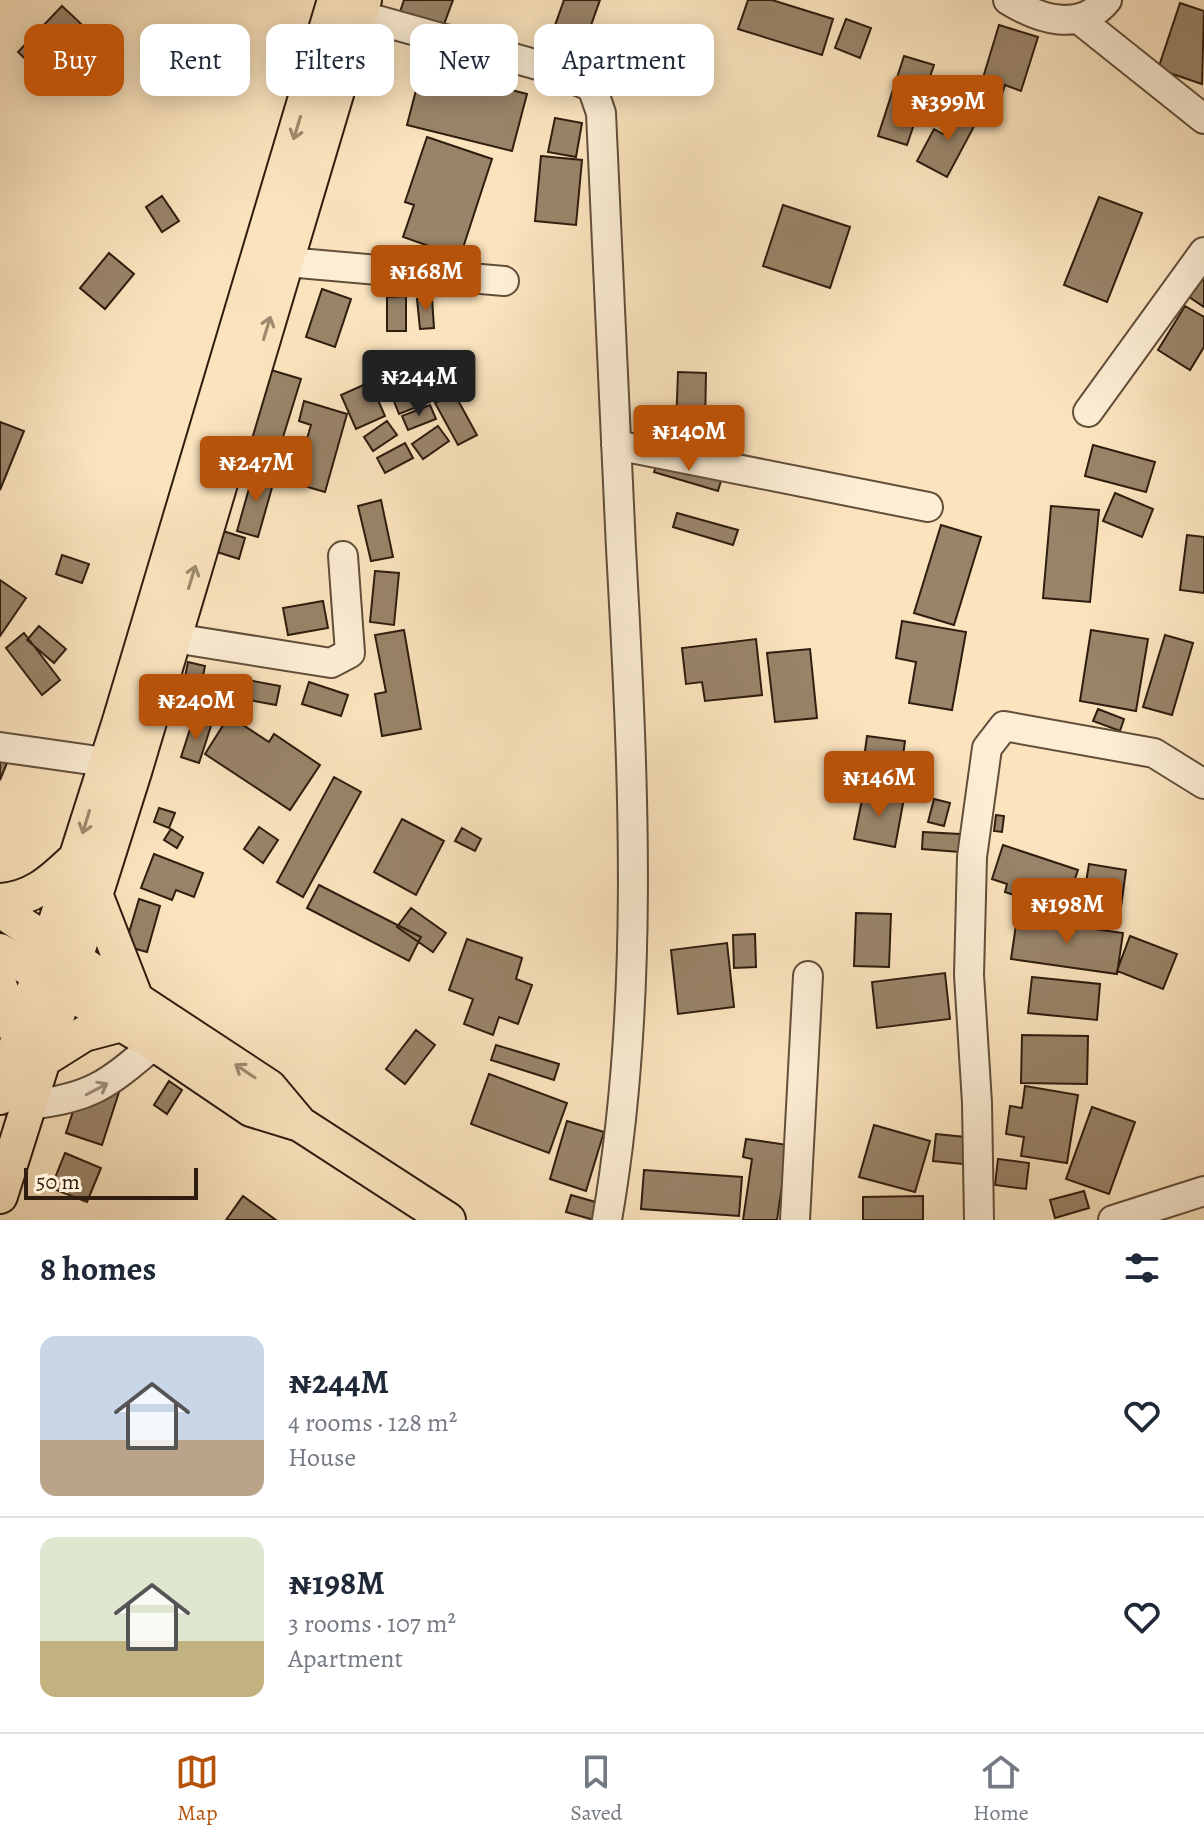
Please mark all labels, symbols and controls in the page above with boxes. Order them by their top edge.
chip: Buy [24,24,124,96]
chip: Rent [140,24,250,96]
chip: Filters [266,24,394,96]
chip: New [410,24,518,96]
chip: Apartment [534,24,714,96]
pin: ₦399M [892,75,1004,143]
text: ₦399M [910,83,986,118]
one-way arrow [289,115,304,141]
pin: ₦168M [370,245,482,313]
text: ₦168M [389,253,463,288]
one-way arrow [260,316,275,342]
pin: ₦244M [363,350,475,418]
text: ₦244M [380,358,458,393]
pin: ₦140M [633,405,745,473]
text: ₦140M [652,413,726,448]
pin: ₦247M [200,436,312,504]
text: ₦247M [218,444,294,479]
one-way arrow [185,565,200,591]
pin: ₦240M [140,674,252,742]
text: ₦240M [157,682,235,717]
pin: ₦146M [823,751,935,819]
text: ₦146M [842,759,916,794]
one-way arrow [78,809,92,834]
pin: ₦198M [1011,878,1123,946]
text: ₦198M [1030,886,1104,921]
one-way arrow [234,1063,256,1079]
one-way arrow [85,1080,109,1096]
scale bar [24,1164,198,1200]
text: 50 m [36,1167,80,1197]
text: 8 homes [40,1245,156,1292]
icon: filters [1120,1246,1164,1290]
text: ₦244M [288,1358,389,1405]
icon: home [104,1368,200,1464]
icon: heart [1120,1394,1164,1438]
text: 4 rooms · 128 m² [288,1405,457,1440]
text: House [288,1440,356,1475]
text: ₦198M [288,1559,385,1606]
icon: home [104,1569,200,1665]
icon: heart [1120,1595,1164,1639]
text: 3 rooms · 107 m² [288,1606,456,1641]
text: Apartment [288,1641,403,1676]
tab: Map [175,1750,219,1828]
tab: Saved [570,1750,622,1828]
tab: Home [973,1750,1029,1828]

